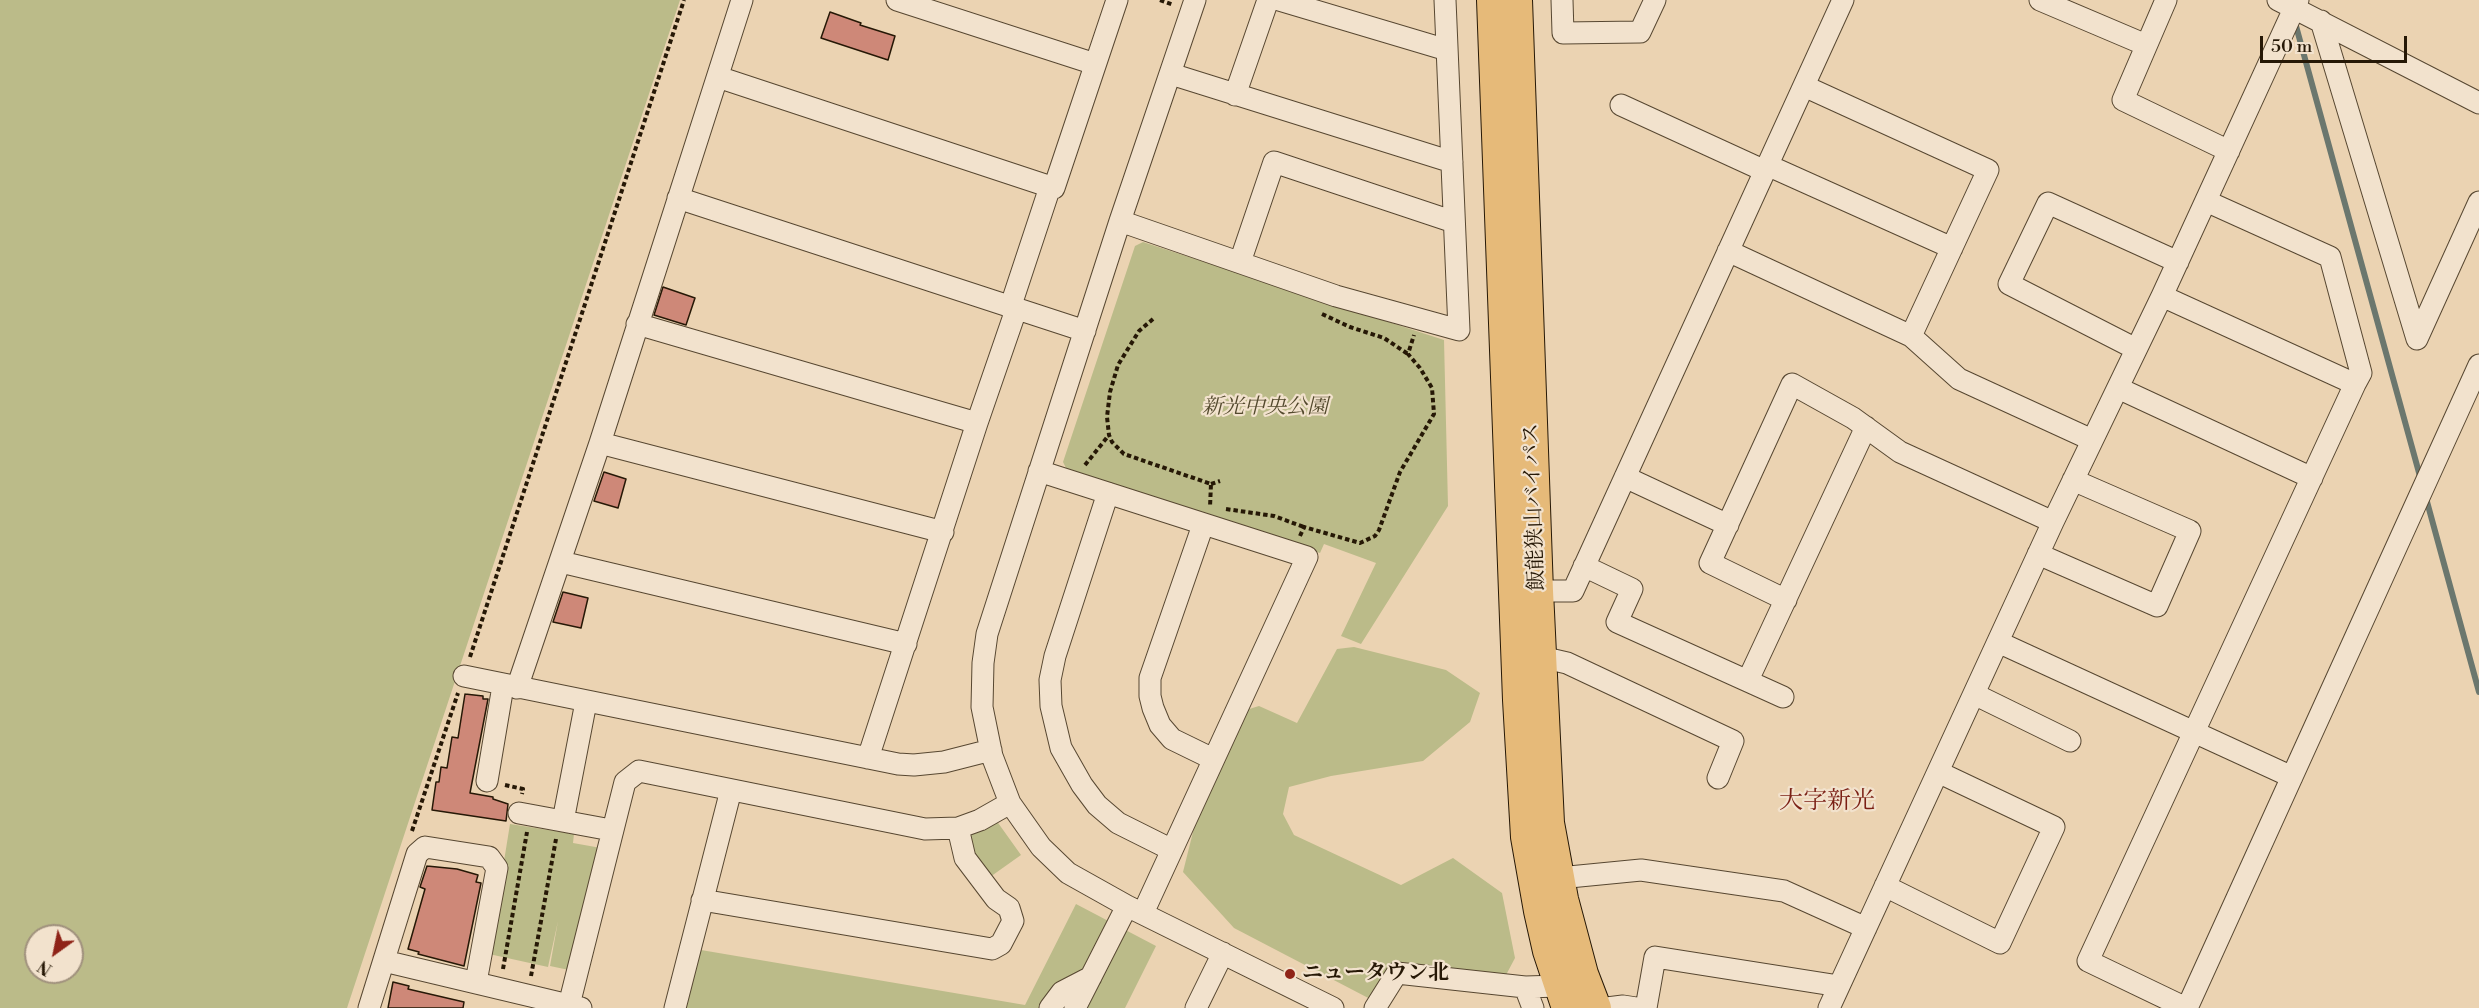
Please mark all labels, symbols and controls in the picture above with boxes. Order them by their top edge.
scale bar [2263,24,2410,62]
text: 50 m [2271,35,2312,58]
park label: 新光中央公園 [1202,395,1328,421]
street label: 飯能狭山バイパス [1519,423,1551,591]
district label: 大字新光 [1779,788,1875,816]
north arrow [24,924,84,984]
text: N [35,956,56,979]
place label: ニュータウン北 [1302,961,1449,987]
marker: ニュータウン北 [1283,967,1297,981]

